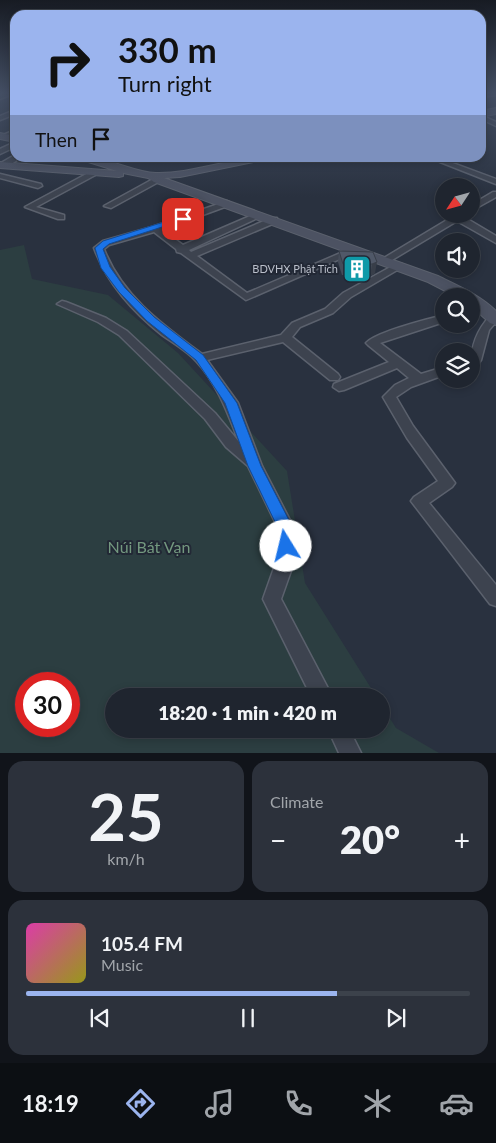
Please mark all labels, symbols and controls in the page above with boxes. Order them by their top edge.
text: 330 m [118,28,217,70]
icon: right [35,30,100,95]
text: Turn right [118,70,212,97]
icon: arrive [87,125,115,153]
text: Then [35,128,77,151]
north arrow [435,178,480,222]
map controls [435,178,480,388]
pin [162,198,204,240]
icon: arrive [169,205,197,233]
button: sound [435,233,480,278]
building icon: BDVHX Phật Tích [342,254,372,284]
place label: BDVHX Phật Tích [252,262,338,275]
button: search [435,288,480,333]
button: layers [435,343,480,388]
position arrow [259,519,311,571]
park label: Núi Bát Vạn [108,537,190,556]
speed limit sign: 30 [15,672,80,737]
text: 18:20 · 1 min · 420 m [158,701,337,724]
text: 25 [88,777,164,855]
text: Climate [270,792,323,811]
text: 20° [340,816,400,862]
text: − [270,823,286,857]
text: + [454,823,470,857]
text: km/h [107,849,145,868]
text: 105.4 FM [101,932,183,955]
text: Music [101,955,143,974]
icon: previous [86,1004,114,1032]
icon: pause [234,1004,262,1032]
icon: next [382,1004,410,1032]
icon: directions [123,1086,158,1121]
icon: music [202,1086,237,1121]
icon: phone [281,1086,316,1121]
icon: climate [360,1086,395,1121]
icon: car [439,1086,474,1121]
text: 18:19 [22,1090,79,1117]

